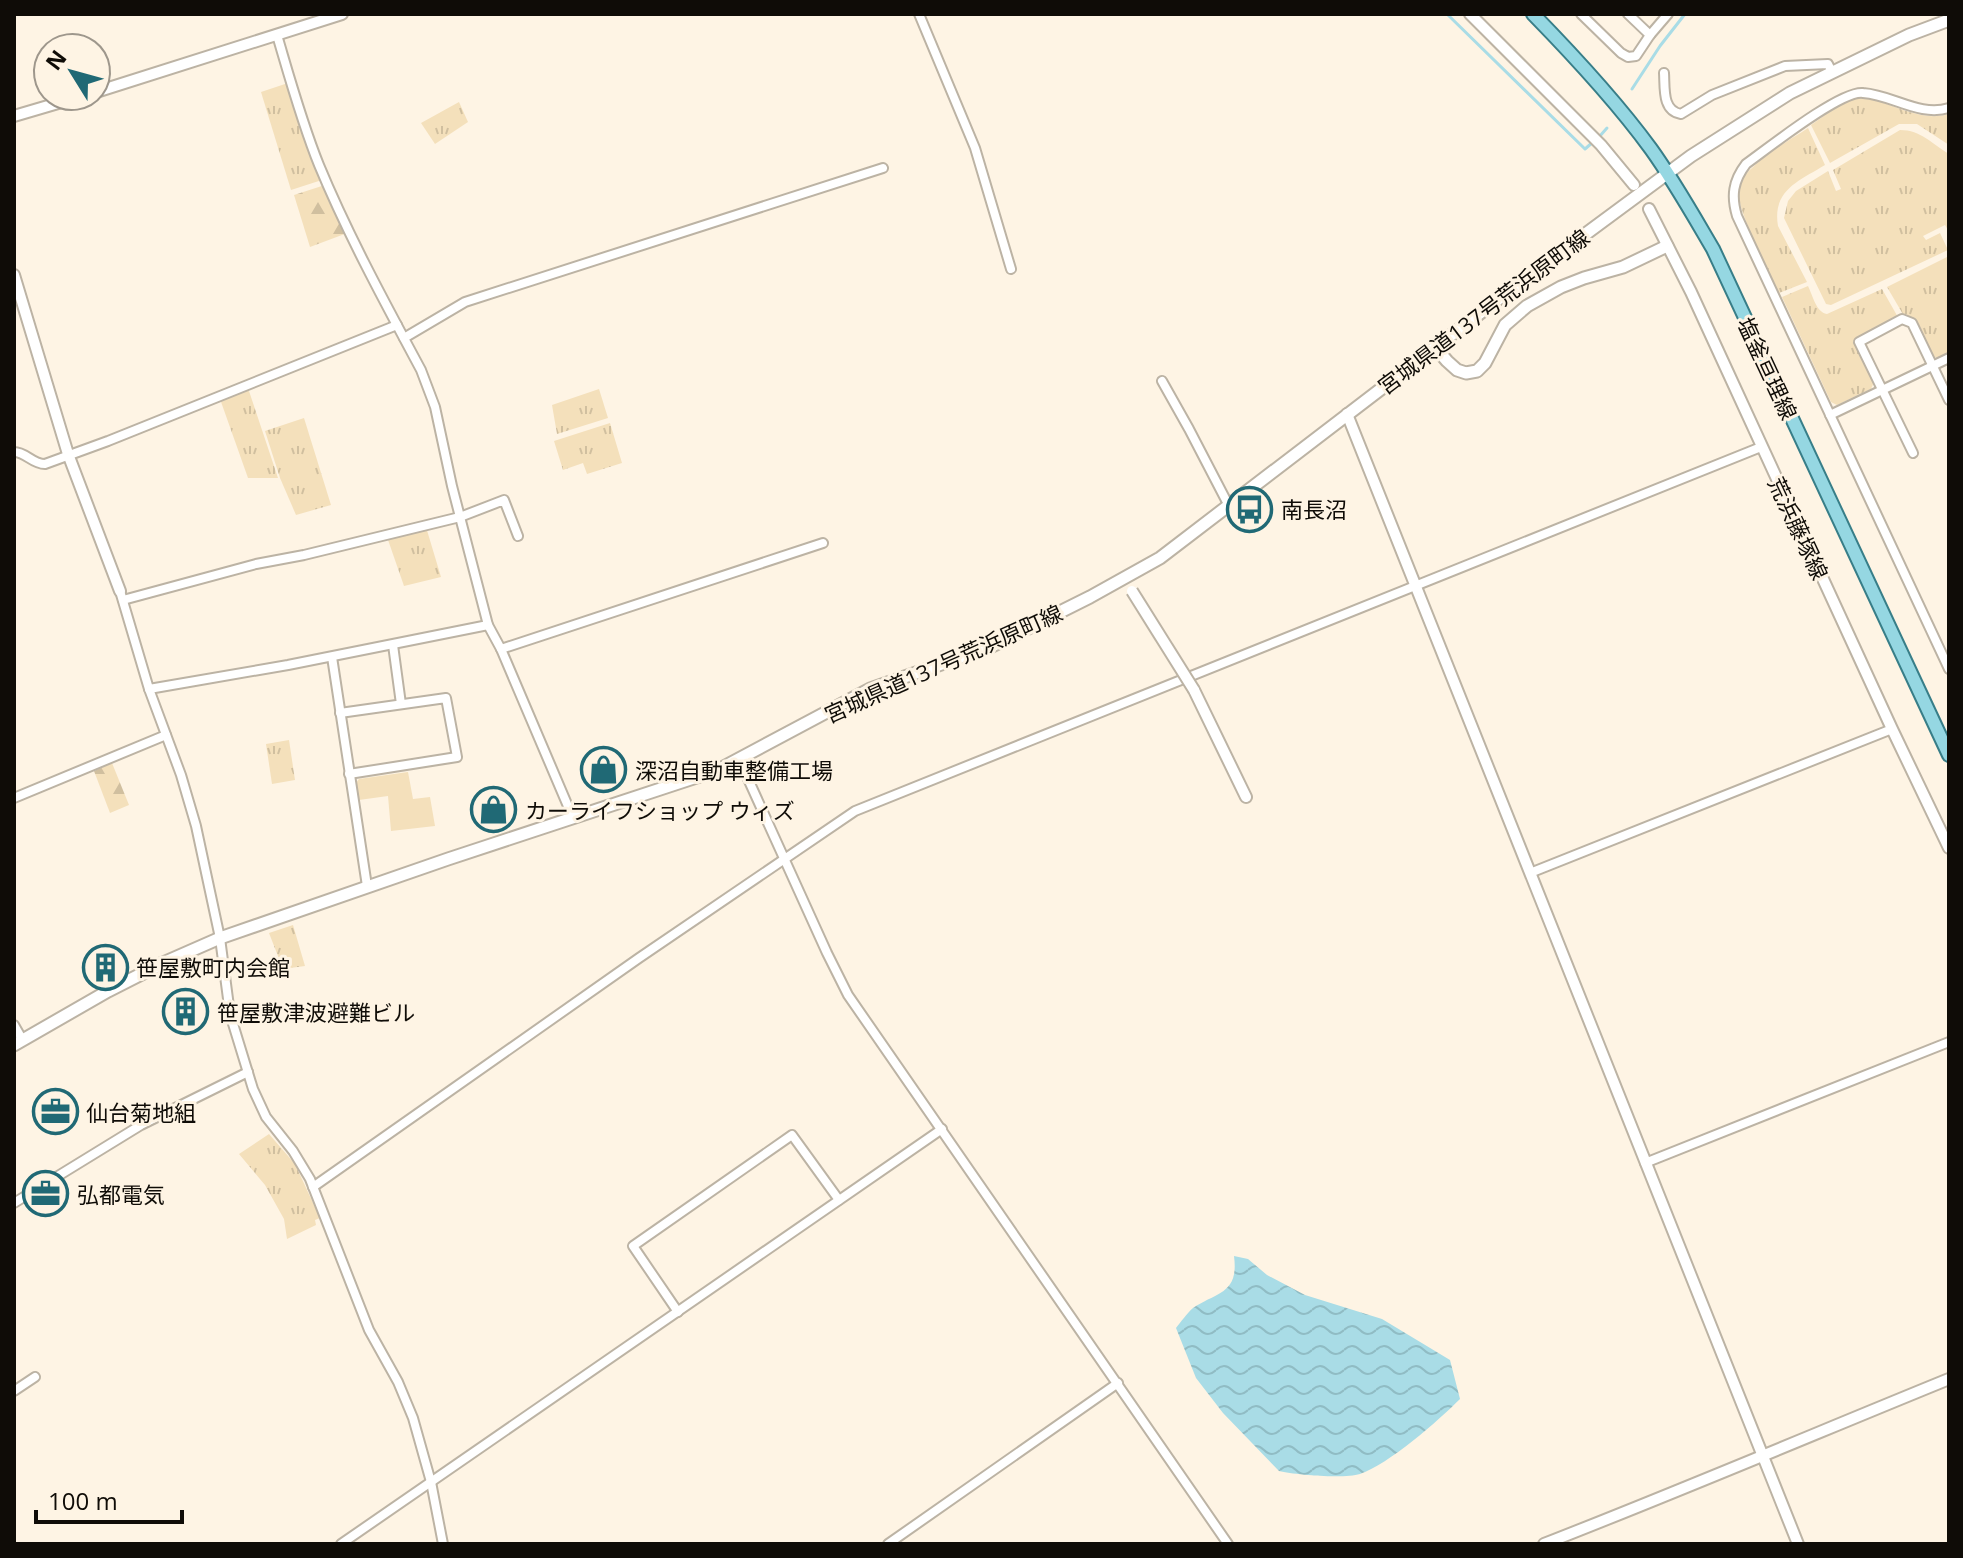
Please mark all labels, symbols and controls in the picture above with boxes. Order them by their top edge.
north arrow [32,32,112,112]
text: N [38,43,73,76]
street label: 宮城県道137号荒浜原町線 [1371,221,1595,401]
street label: 塩釜亘理線 [1731,312,1805,424]
street label: 荒浜藤塚線 [1762,472,1836,584]
bus stop icon: 南長沼 [1226,485,1274,533]
place label: 南長沼 [1281,494,1347,524]
street label: 宮城県道137号荒浜原町線 [819,597,1067,729]
shop icon: 深沼自動車整備工場 [580,746,628,794]
place label: 深沼自動車整備工場 [635,755,833,785]
shop icon: カーライフショップ ウィズ [470,786,518,834]
place label: カーライフショップ ウィズ [525,795,795,825]
building icon: 笹屋敷町内会館 [81,943,129,991]
place label: 笹屋敷町内会館 [136,952,290,982]
building icon: 笹屋敷津波避難ビル [162,988,210,1036]
place label: 笹屋敷津波避難ビル [217,997,415,1027]
office icon: 仙台菊地組 [31,1088,79,1136]
place label: 仙台菊地組 [86,1097,196,1127]
office icon: 弘都電気 [22,1170,70,1218]
place label: 弘都電気 [77,1179,165,1209]
scale bar [36,1474,182,1524]
text: 100 m [48,1484,118,1517]

